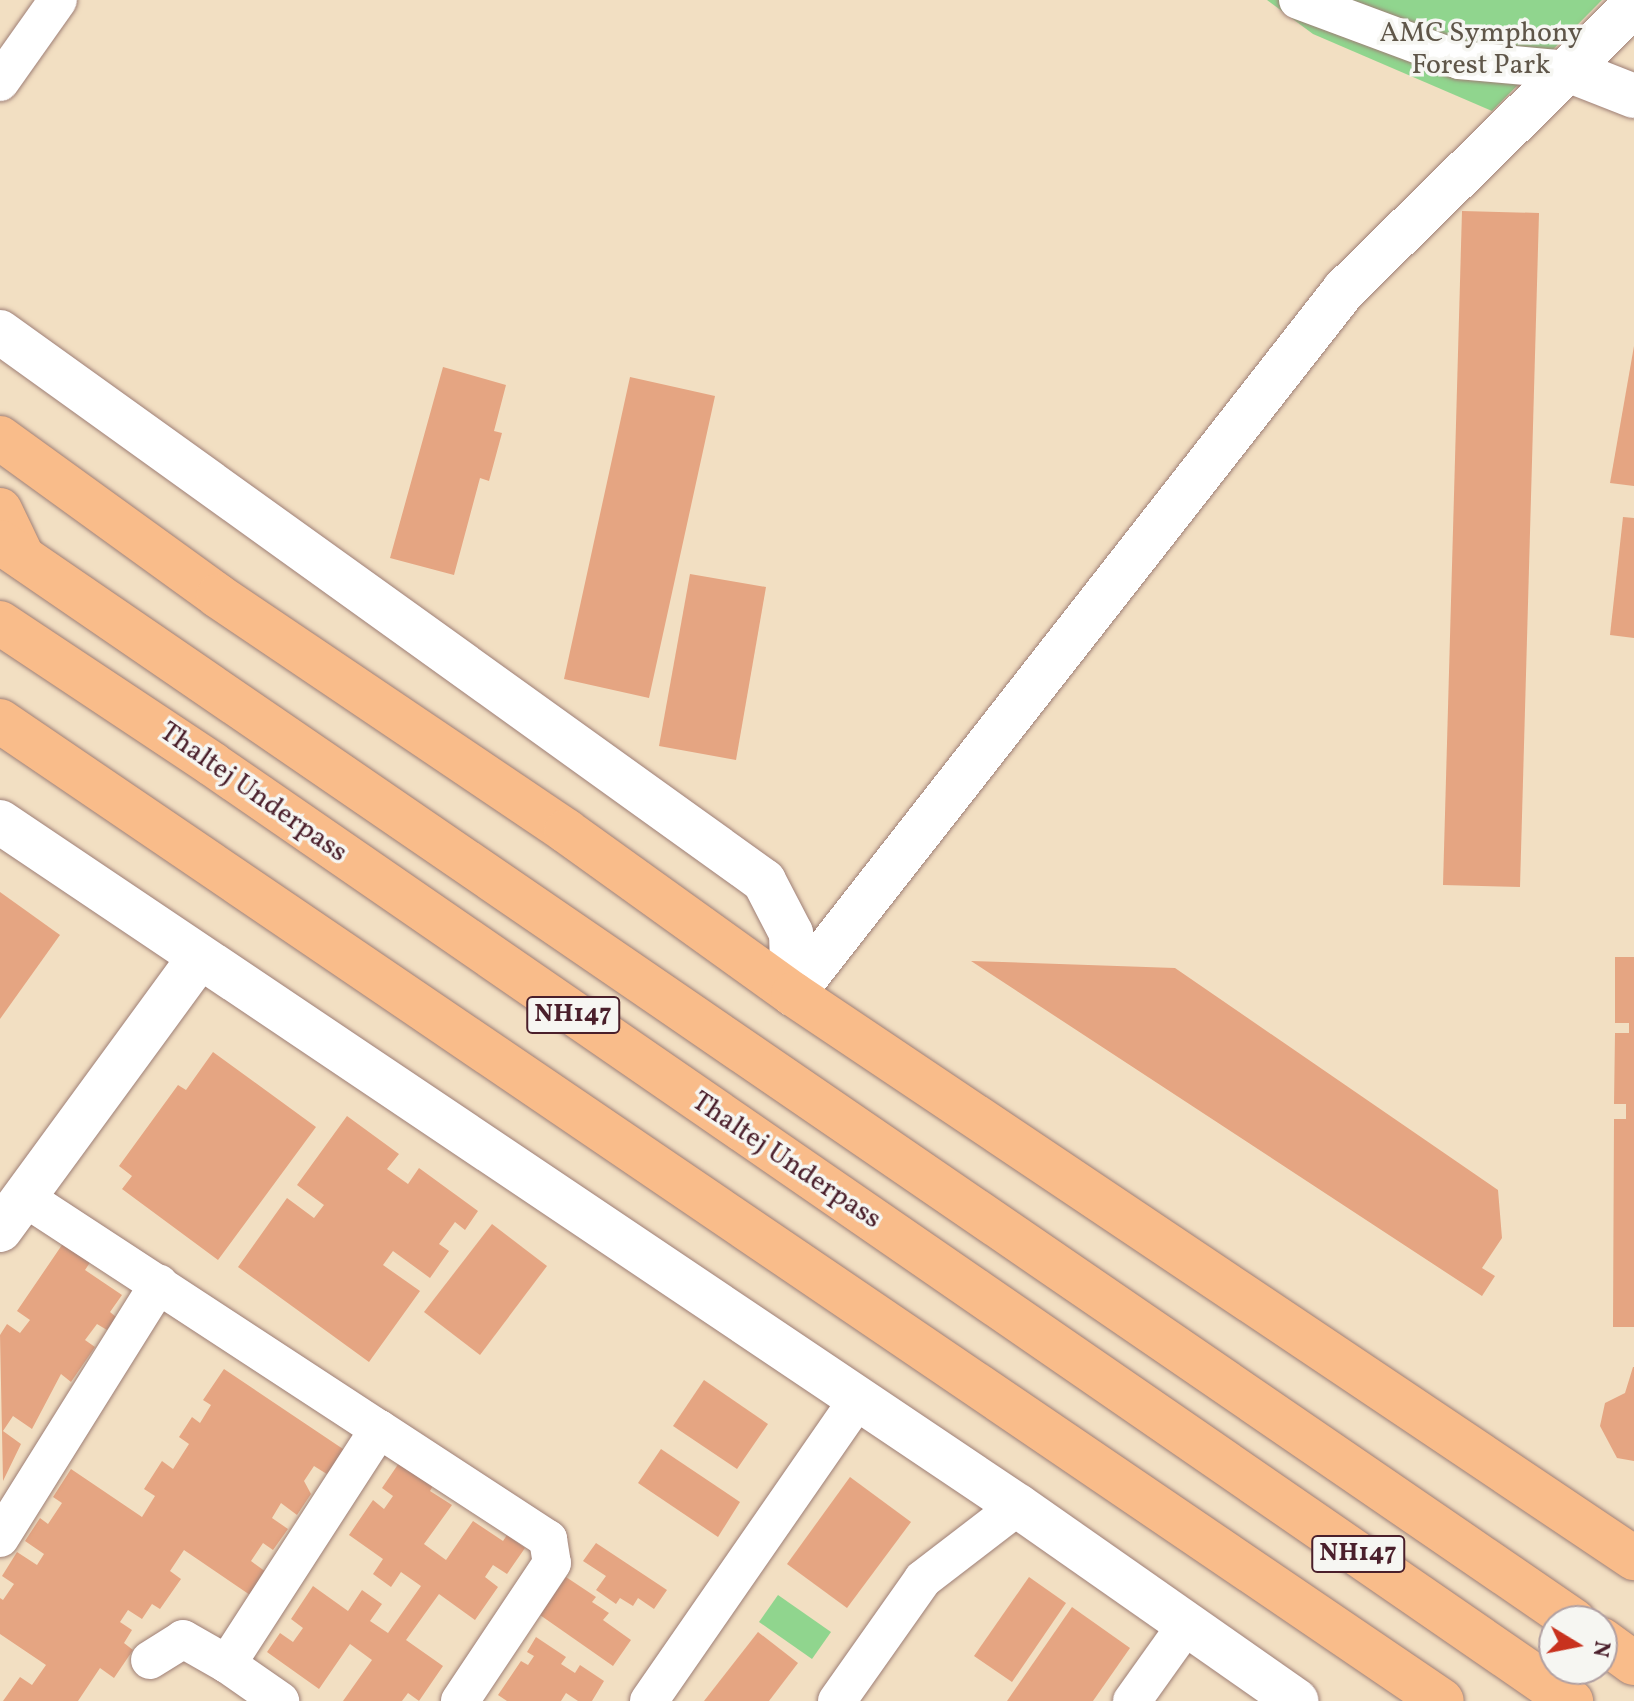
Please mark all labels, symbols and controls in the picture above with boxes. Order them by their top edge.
park label: AMC Symphony Forest Park [1379,17,1583,83]
street label: Thaltej Underpass [153,716,353,870]
road number: NH147 [525,993,621,1037]
street label: Thaltej Underpass [685,1085,887,1237]
road number: NH147 [1310,1532,1406,1576]
north arrow [1538,1605,1618,1685]
text: N [1584,1638,1617,1659]

